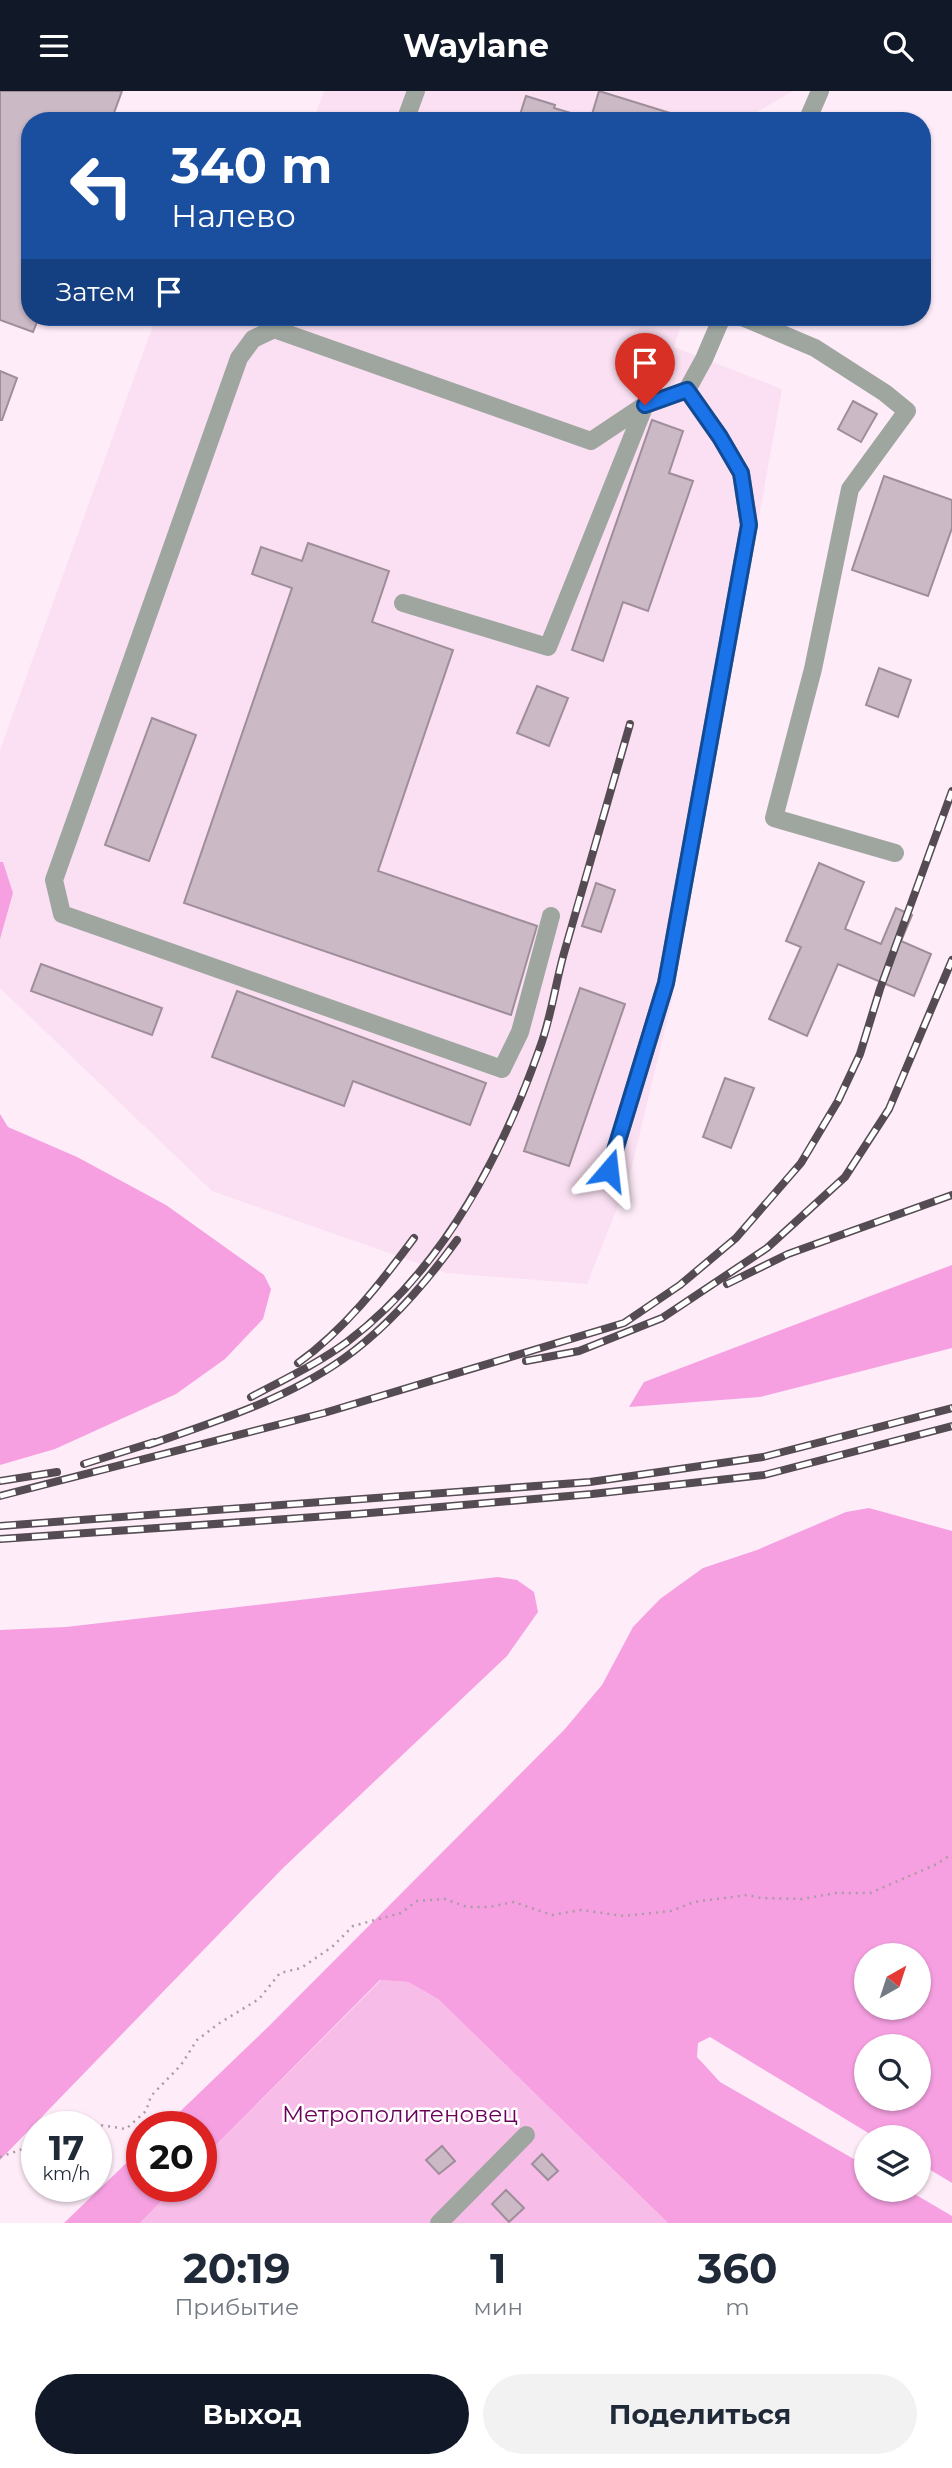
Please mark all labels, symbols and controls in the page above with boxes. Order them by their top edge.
text: Waylane [403,26,549,65]
icon: menu [35,27,73,65]
icon: search [879,27,917,65]
text: 340 m [171,136,332,195]
icon: left [56,140,147,231]
text: Налево [171,196,296,235]
icon: arrive [150,273,188,311]
text: Затем [56,276,136,308]
pin [615,333,675,405]
icon: arrive [626,344,664,382]
position arrow [572,1133,646,1207]
north arrow [854,1943,931,2019]
map controls [854,1943,931,2202]
button: search [854,2034,931,2111]
park label: Метрополитеновец [282,2100,518,2128]
speed limit sign: 20 [126,2111,217,2202]
button: layers [854,2125,931,2202]
text: 17 [49,2126,84,2169]
text: km/h [42,2163,91,2185]
text: 20:19 [183,2242,291,2294]
text: 1 [490,2242,507,2294]
text: 360 [697,2242,778,2294]
text: Прибытие [174,2293,299,2321]
text: мин [474,2293,523,2321]
text: m [725,2293,750,2321]
button: Выход [35,2374,469,2454]
button: Поделиться [483,2374,917,2454]

